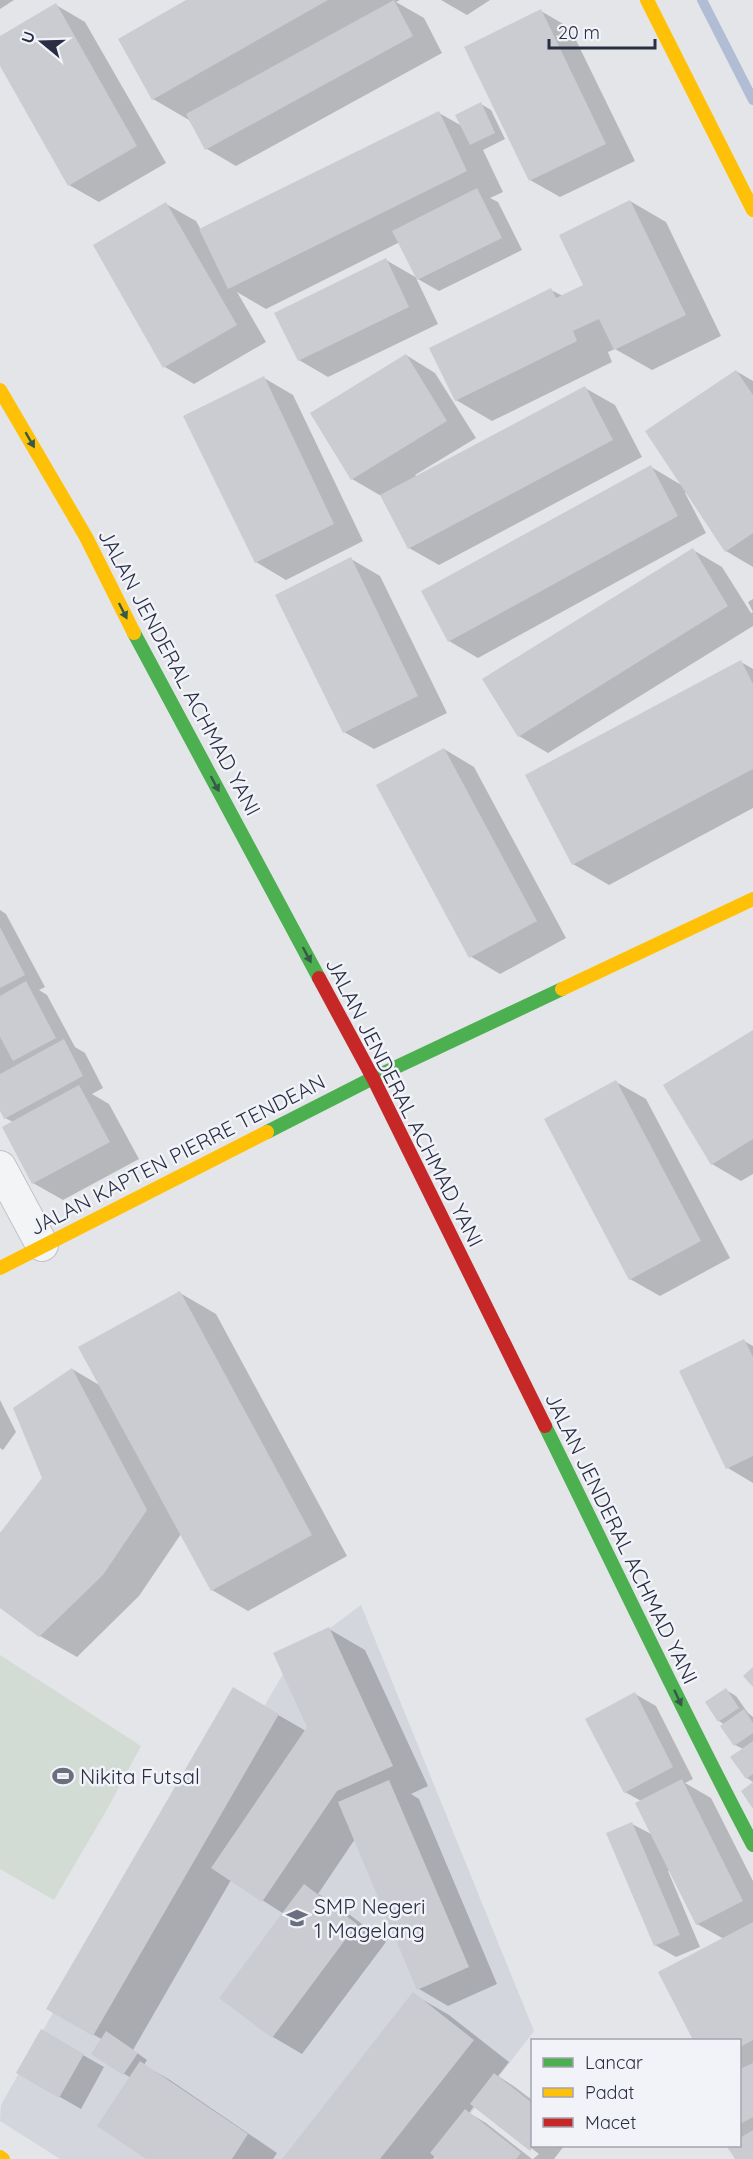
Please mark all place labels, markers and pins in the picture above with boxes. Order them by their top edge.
place label: Nikita Futsal [80,1763,200,1789]
sports icon: Nikita Futsal [51,1764,75,1788]
place label: SMP Negeri 1 Magelang [314,1893,426,1943]
school or university icon: SMP Negeri 1 Magelang [285,1906,309,1930]

